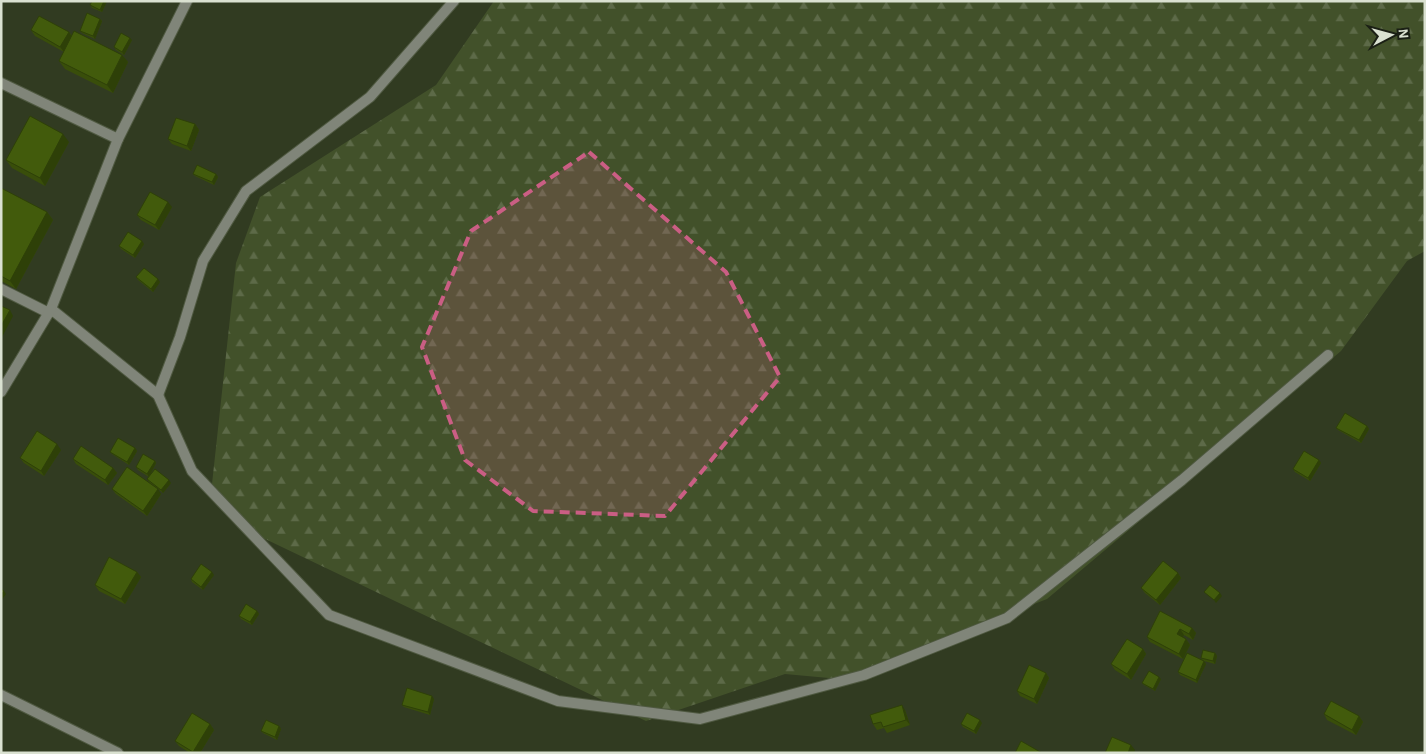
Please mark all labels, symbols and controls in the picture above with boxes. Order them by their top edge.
north arrow [1366,10,1416,60]
text: N [1395,28,1410,39]

